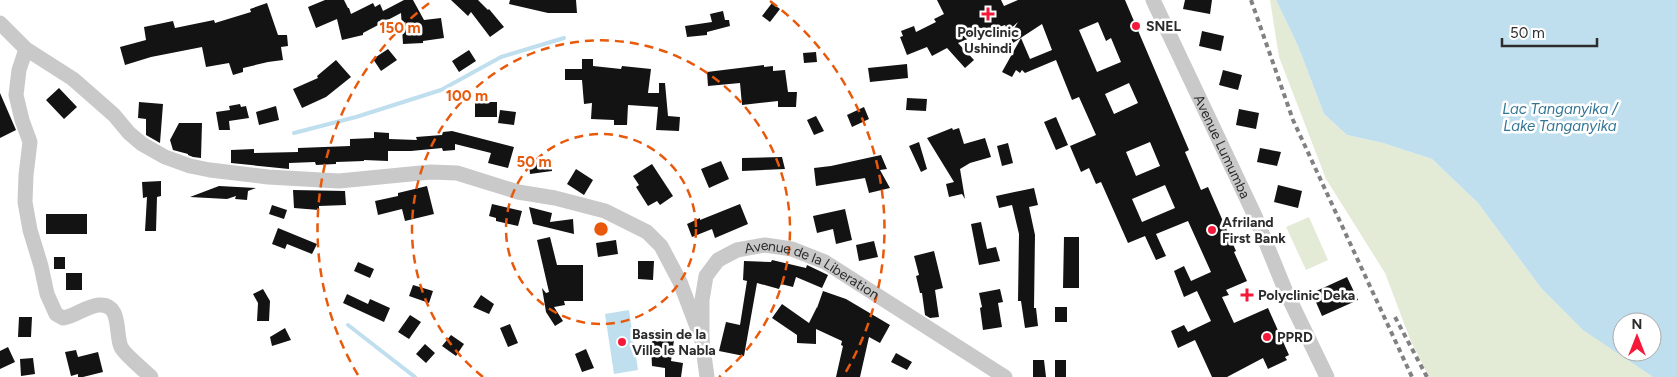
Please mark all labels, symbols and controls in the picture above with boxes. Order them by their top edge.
marker: Polyclinic Ushindi [981,7,995,21]
scale bar [1502,15,1597,47]
place label: SNEL [1146,18,1182,35]
text: 150 m [379,19,421,37]
marker: SNEL [1130,20,1142,32]
place label: Polyclinic Ushindi [957,24,1019,57]
text: 50 m [1510,24,1545,42]
text: 100 m [446,87,488,105]
street label: Avenue Lumumba [1190,92,1254,201]
water label: Lac Tanganyika / Lake Tanganyika [1502,100,1619,135]
text: 50 m [516,153,552,171]
place label: Afriland First Bank [1222,214,1286,247]
centre of rings [592,220,610,238]
marker: Afriland First Bank [1206,224,1218,236]
street label: Avenue de la Liberation [743,236,883,303]
place label: Polyclinic Deka [1258,287,1355,304]
marker: Polyclinic Deka [1240,288,1254,302]
north arrow [1612,312,1662,362]
text: N [1632,316,1642,333]
place label: Bassin de la Ville le Nabla [632,326,716,359]
place label: PPRD [1277,329,1313,346]
marker: PPRD [1261,331,1273,343]
marker: Bassin de la Ville le Nabla [616,336,628,348]

